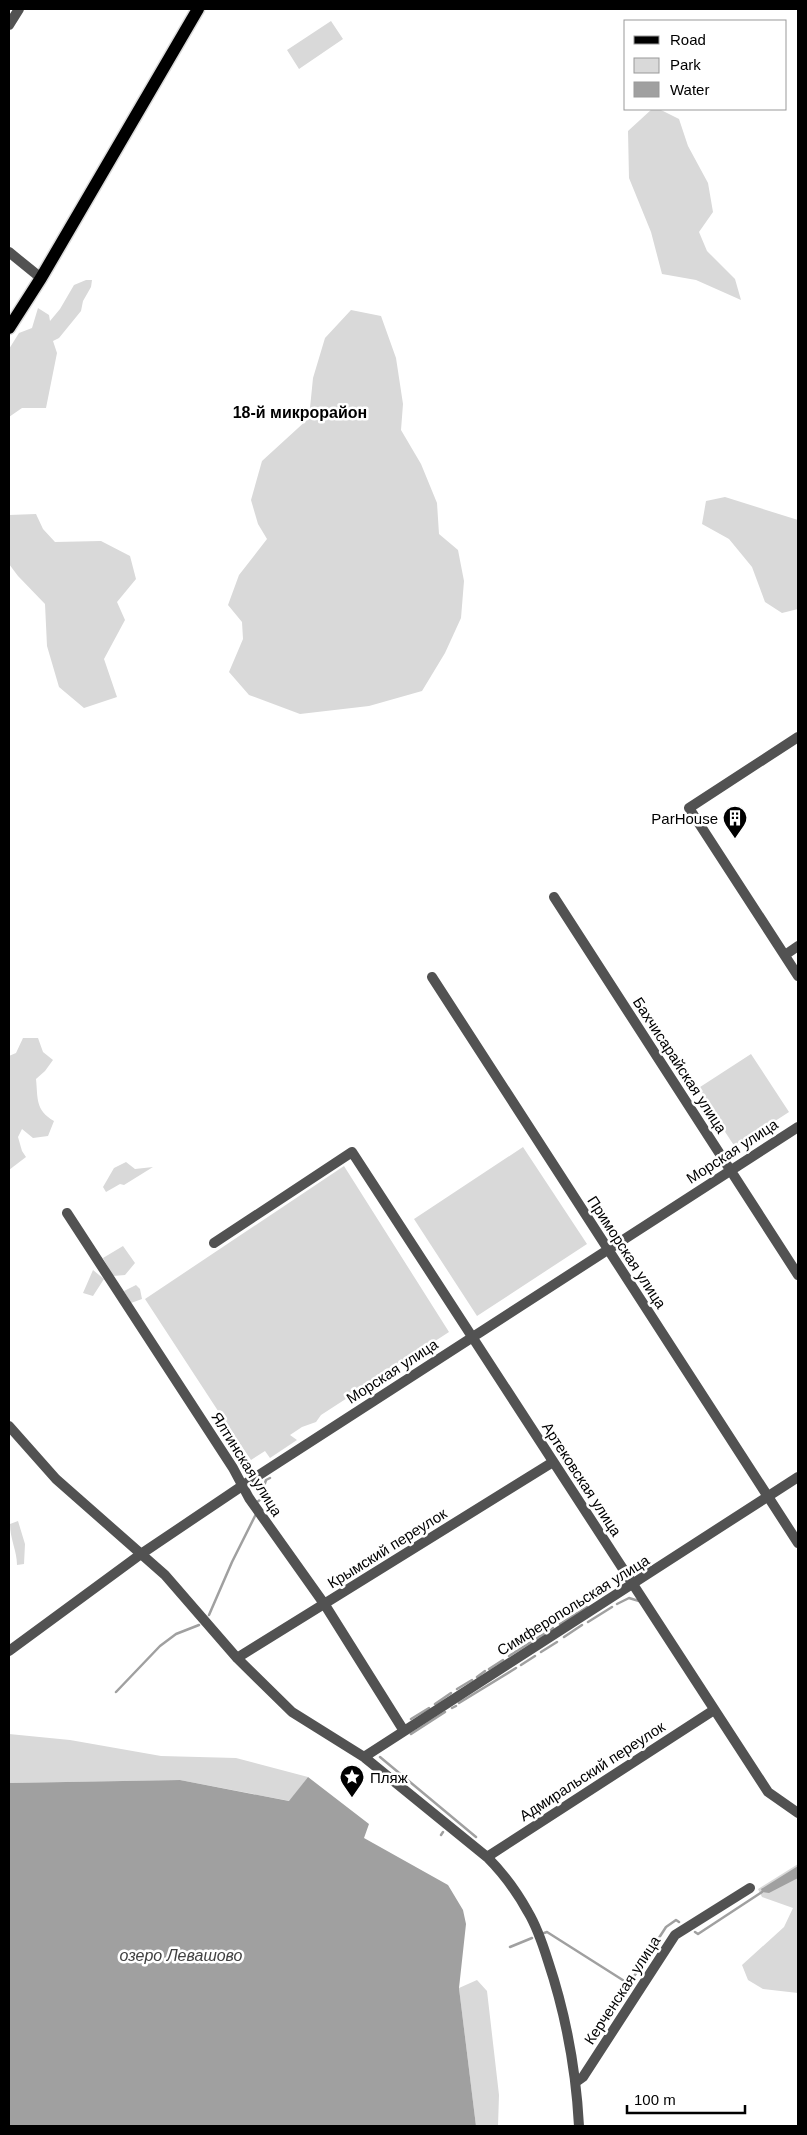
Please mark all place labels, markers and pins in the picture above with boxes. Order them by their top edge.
building icon: ParHouse [722,805,748,839]
place label: ParHouse [651,810,718,827]
place icon: Пляж [339,1764,365,1798]
place label: Пляж [370,1769,408,1786]

